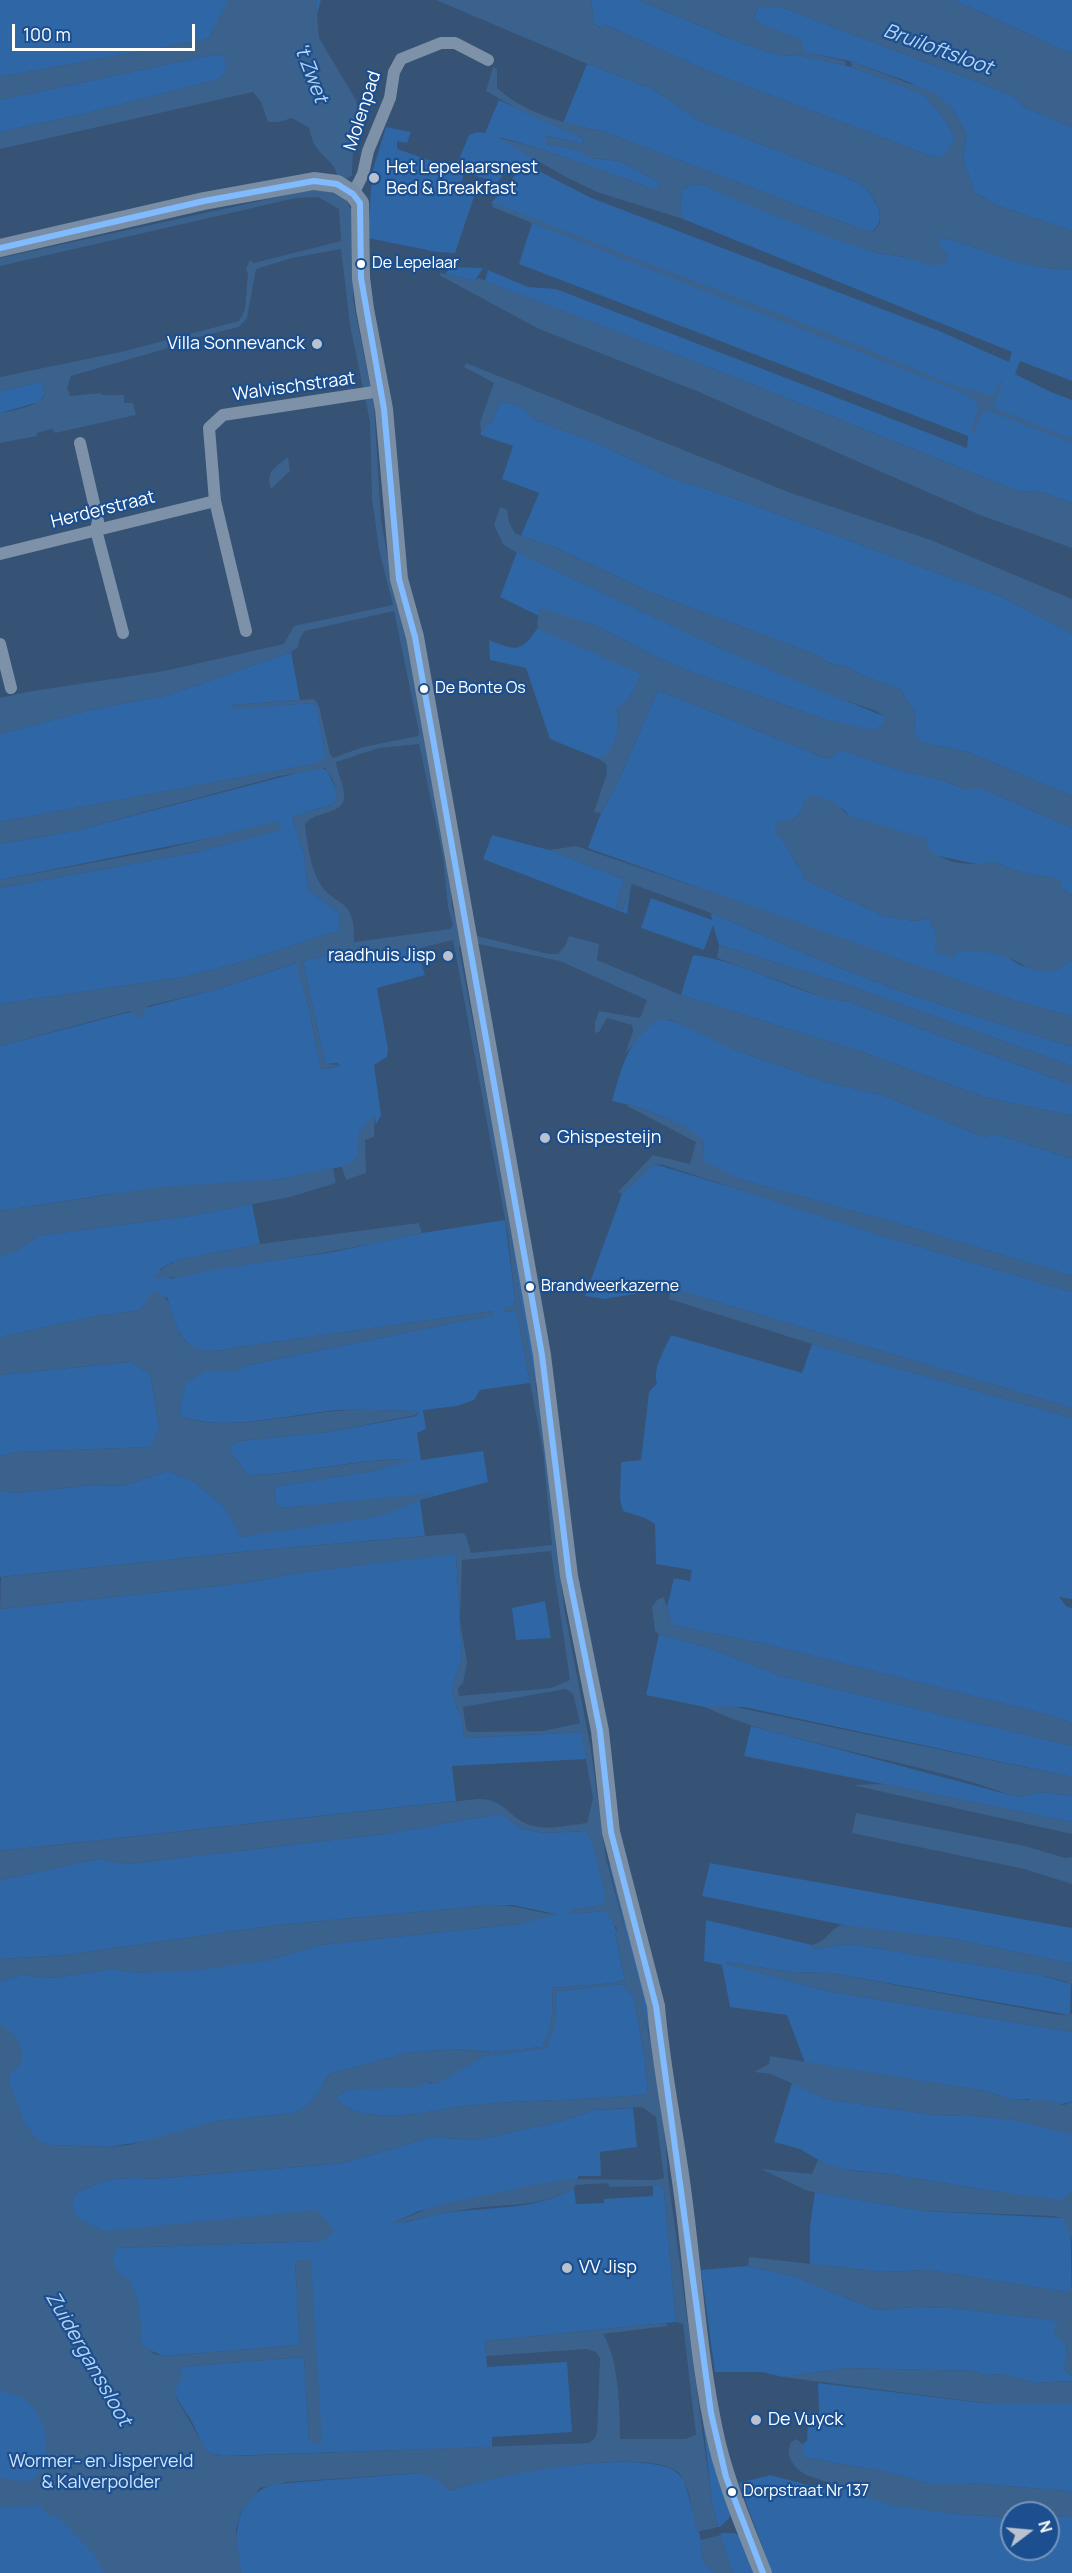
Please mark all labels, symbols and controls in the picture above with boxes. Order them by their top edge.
scale bar [15,12,198,50]
water label: Bruiloftsloot [880,19,996,81]
text: 100 m [23,22,71,46]
water label: 't Zwet [288,40,332,106]
street label: Molenpad [340,69,386,153]
place label: Het Lepelaarsnest Bed & Breakfast [386,157,538,200]
marker: Het Lepelaarsnest Bed & Breakfast [367,171,381,185]
place label: De Lepelaar [372,254,459,274]
marker: De Lepelaar [355,258,367,270]
place label: Villa Sonnevanck [167,333,305,355]
marker: Villa Sonnevanck [310,337,324,351]
street label: Walvischstraat [231,368,357,406]
street label: Herderstraat [49,487,157,533]
place label: De Bonte Os [435,679,526,699]
marker: De Bonte Os [418,683,430,695]
place label: raadhuis Jisp [328,945,436,967]
marker: raadhuis Jisp [441,949,455,963]
place label: Ghispesteijn [557,1127,661,1149]
marker: Ghispesteijn [538,1131,552,1145]
place label: Brandweerkazerne [541,1277,679,1297]
marker: Brandweerkazerne [524,1281,536,1293]
place label: VV Jisp [579,2257,637,2279]
marker: VV Jisp [560,2261,574,2275]
water label: Zuiderganssloot [40,2287,136,2431]
place label: De Vuyck [768,2409,843,2431]
marker: De Vuyck [749,2413,763,2427]
park label: Wormer- en Jisperveld & Kalverpolder [9,2451,193,2494]
place label: Dorpstraat Nr 137 [743,2482,869,2502]
marker: Dorpstraat Nr 137 [726,2486,738,2498]
north arrow [1000,2501,1060,2561]
text: N [1033,2518,1058,2535]

